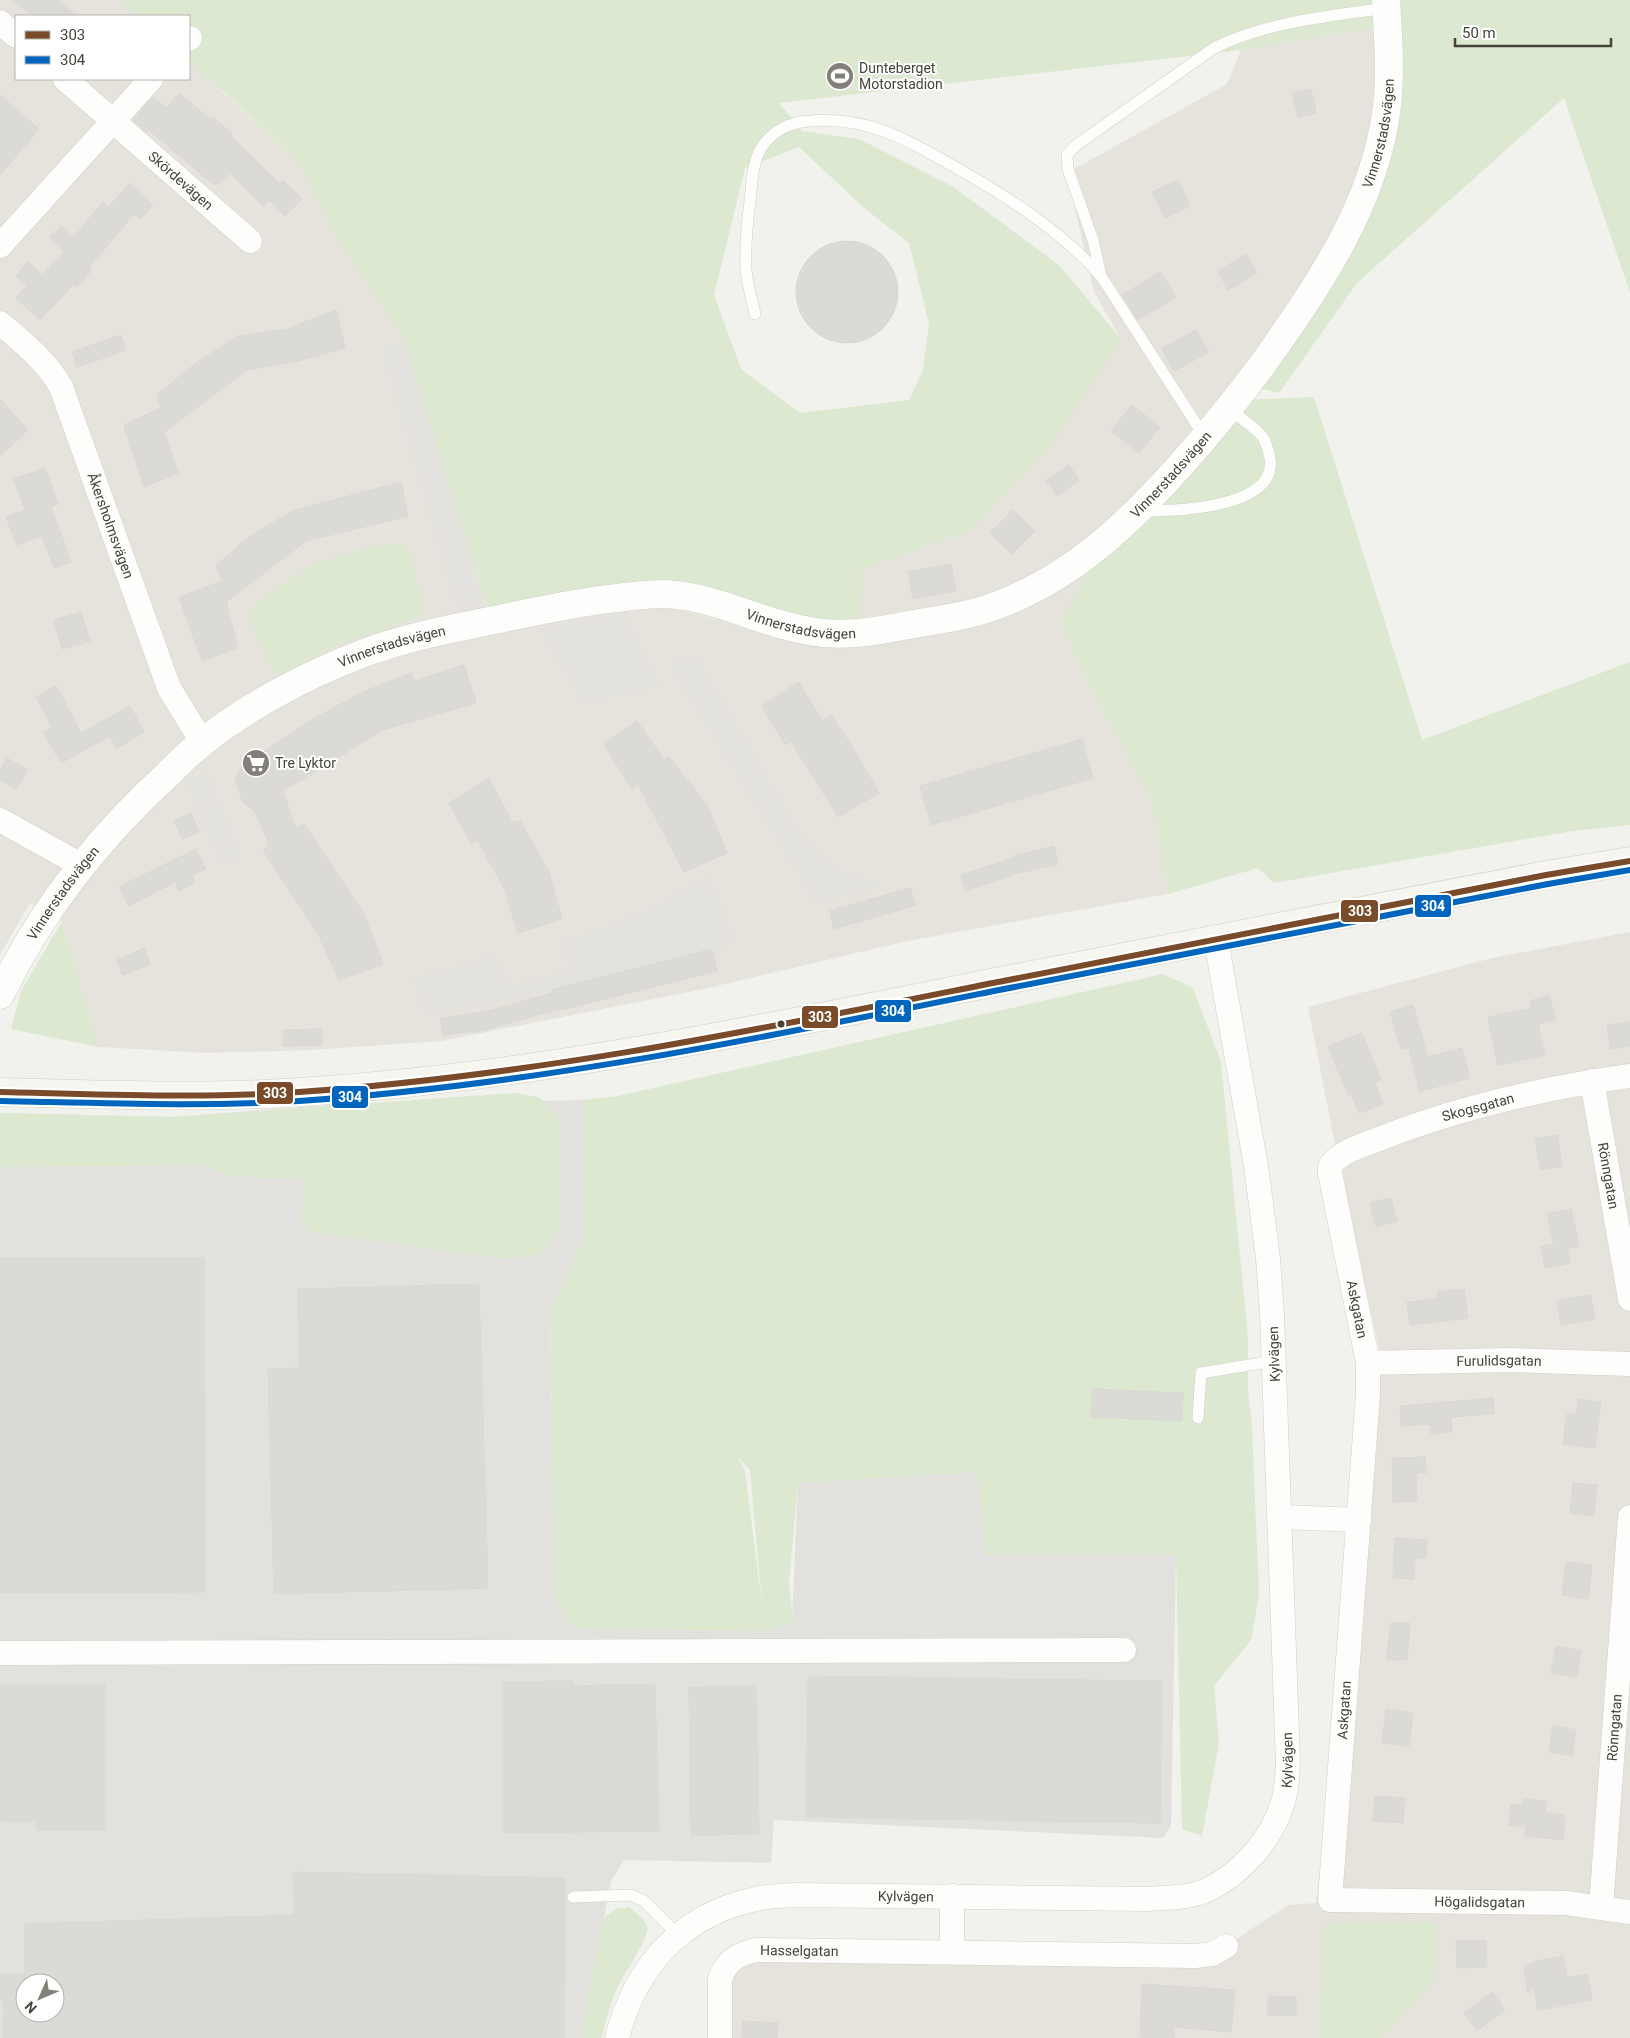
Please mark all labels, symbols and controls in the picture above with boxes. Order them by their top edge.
legend [15,15,190,80]
scale bar [1455,15,1611,47]
text: 50 m [1462,24,1496,42]
text: 303 [60,26,85,44]
text: 304 [60,51,86,69]
place label: Dunteberget Motorstadion [859,60,943,92]
sports icon: Dunteberget Motorstadion [825,61,855,91]
street label: Vinnerstadsvägen [1359,78,1397,190]
street label: Skördevägen [145,148,216,213]
street label: Vinnerstadsvägen [1127,428,1215,521]
street label: Åkersholmsvägen [84,470,137,581]
street label: Vinnerstadsvägen [744,606,856,642]
street label: Vinnerstadsvägen [336,622,447,671]
supermarket icon: Tre Lyktor [241,748,271,778]
place label: Tre Lyktor [275,755,336,771]
street label: Vinnerstadsvägen [24,843,102,943]
line badge: 304 [1414,894,1452,918]
text: 304 [1421,898,1445,914]
line badge: 303 [1340,899,1379,923]
text: 303 [1348,903,1372,919]
line badge: 304 [874,999,912,1023]
text: 304 [881,1003,905,1019]
line badge: 303 [801,1005,839,1029]
text: 303 [808,1009,832,1025]
unlabelled marker [776,1019,786,1029]
line badge: 303 [256,1081,294,1105]
text: 303 [263,1085,287,1101]
line badge: 304 [331,1085,369,1109]
text: 304 [338,1089,362,1105]
street label: Skogsgatan [1440,1090,1516,1124]
street label: Rönngatan [1595,1141,1622,1210]
street label: Askgatan [1344,1279,1371,1340]
street label: Kylvägen [1265,1326,1283,1382]
street label: Furulidsgatan [1456,1352,1542,1369]
street label: Askgatan [1334,1680,1354,1740]
street label: Rönngatan [1604,1693,1625,1762]
street label: Kylvägen [1278,1732,1296,1789]
street label: Kylvägen [878,1888,934,1905]
street label: Högalidsgatan [1434,1893,1525,1910]
street label: Hasselgatan [760,1942,839,1959]
north arrow [15,1973,65,2023]
text: N [22,1998,40,2016]

